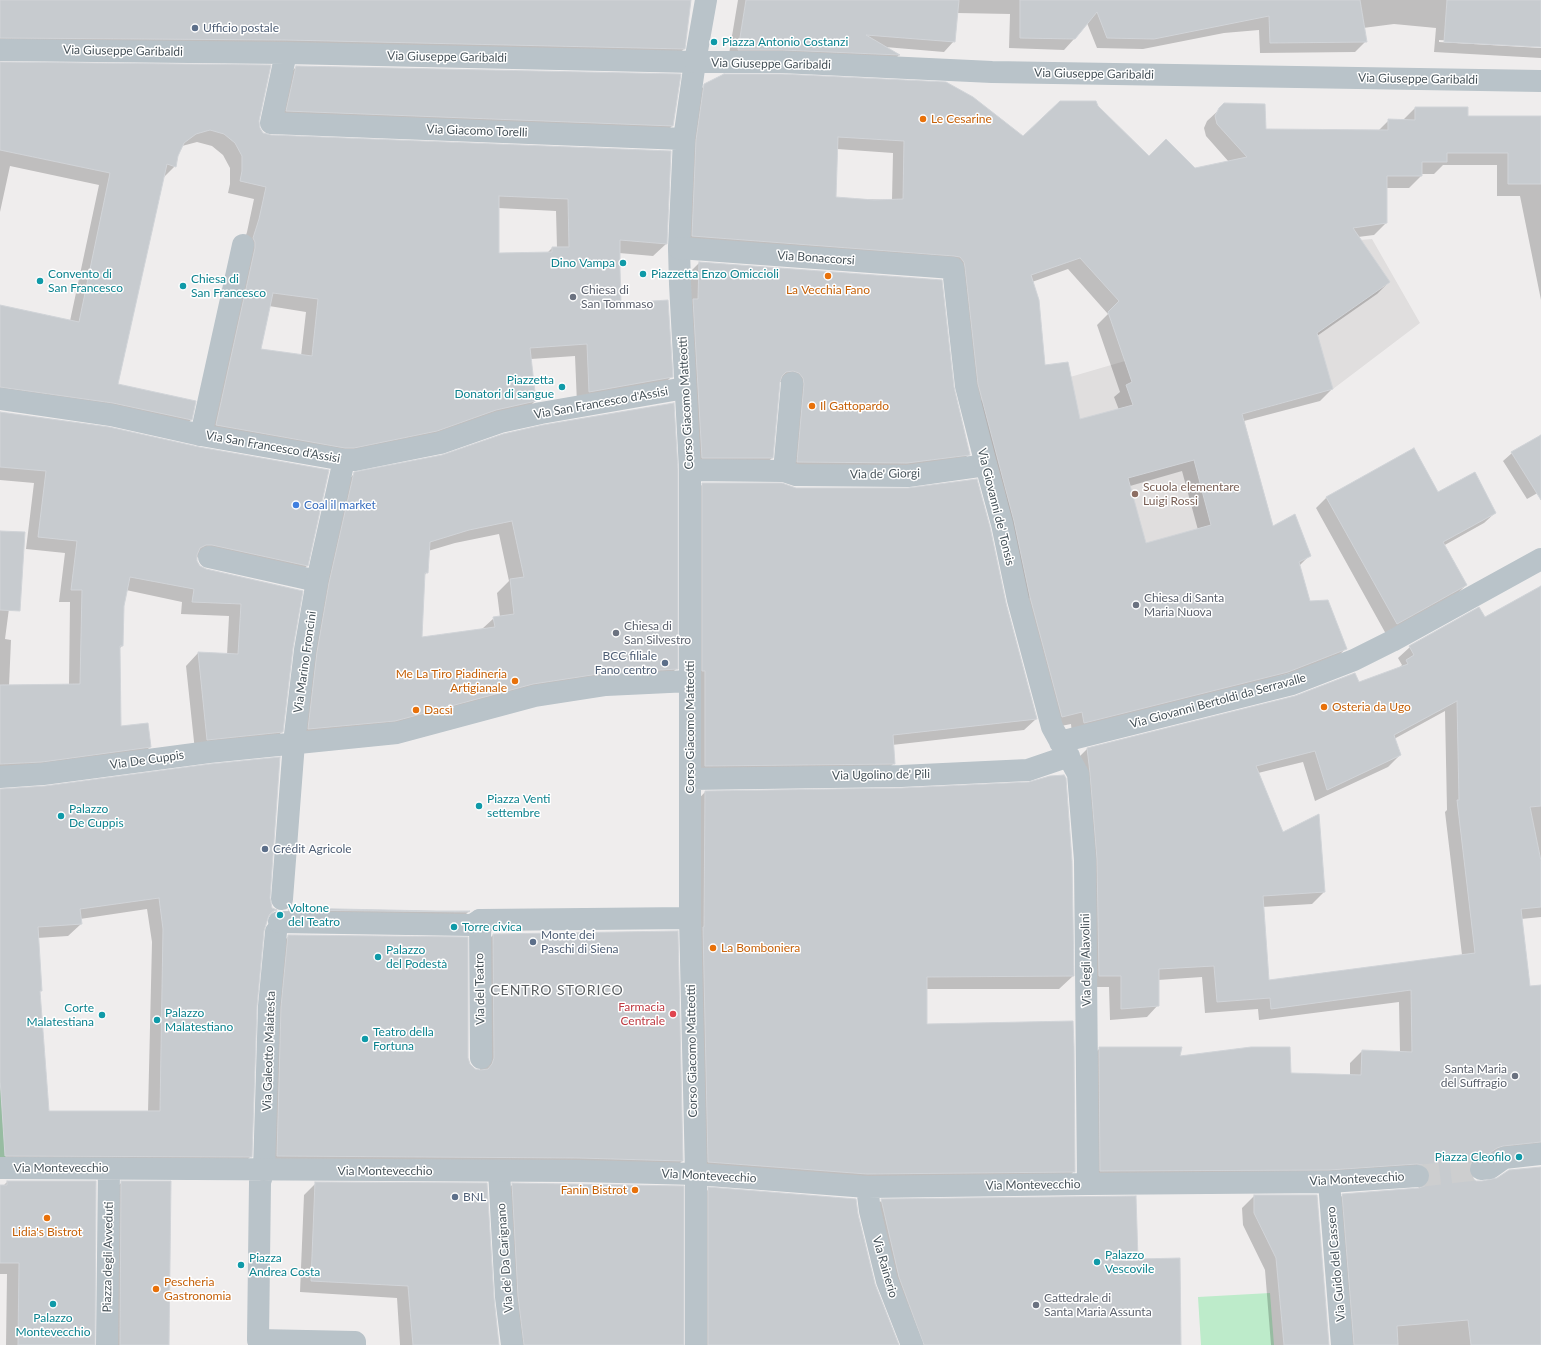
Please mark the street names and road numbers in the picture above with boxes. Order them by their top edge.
street label: Via Giuseppe Garibaldi [63,43,183,59]
street label: Via Giuseppe Garibaldi [387,49,507,65]
street label: Via Giuseppe Garibaldi [711,56,831,72]
street label: Via Giuseppe Garibaldi [1034,66,1154,82]
street label: Via Giuseppe Garibaldi [1358,71,1478,87]
street label: Via Giacomo Torelli [426,122,528,140]
street label: Via Bonaccorsi [777,248,855,268]
street label: Corso Giacomo Matteotti [675,336,697,470]
street label: Via San Francesco d'Assisi [533,384,669,422]
street label: Via San Francesco d'Assisi [205,428,341,466]
street label: Via Giovanni de' Tonsis [974,447,1018,567]
street label: Via de' Giorgi [850,466,920,482]
street label: Via Marino Froncini [291,610,319,714]
street label: Corso Giacomo Matteotti [683,660,697,794]
street label: Via Giovanni Bertoldi da Serravalle [1128,671,1308,731]
street label: Via De Cuppis [109,748,185,772]
street label: Via Ugolino de' Pili [832,767,930,783]
street label: Via degli Alavolini [1078,913,1094,1007]
street label: Via del Teatro [472,953,488,1025]
street label: Corso Giacomo Matteotti [684,984,700,1118]
street label: Via Galeotto Malatesta [260,991,278,1111]
street label: Via Montevecchio [14,1161,108,1175]
street label: Via Montevecchio [338,1164,432,1178]
street label: Via Montevecchio [661,1166,757,1186]
street label: Via Montevecchio [1309,1169,1405,1189]
street label: Via Montevecchio [985,1177,1081,1193]
street label: Piazza degli Avveduti [100,1201,116,1313]
street label: Via de' Da Carignano [494,1203,516,1313]
street label: Via Guido del Cassero [1324,1206,1348,1322]
street label: Via Rainerio [869,1235,901,1299]

